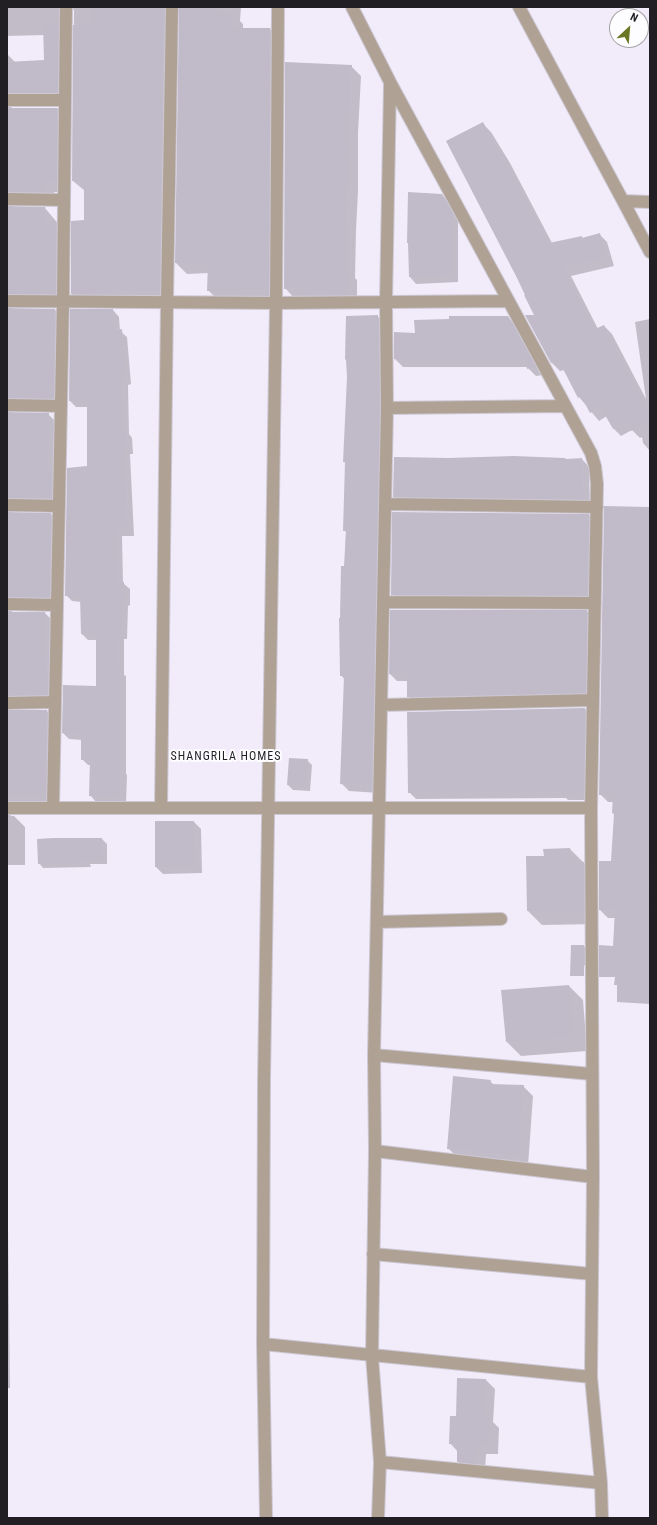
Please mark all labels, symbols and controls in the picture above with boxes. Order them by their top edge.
north arrow [609,8,649,48]
text: N [628,10,640,25]
district label: SHANGRILA HOMES [171,750,281,764]

